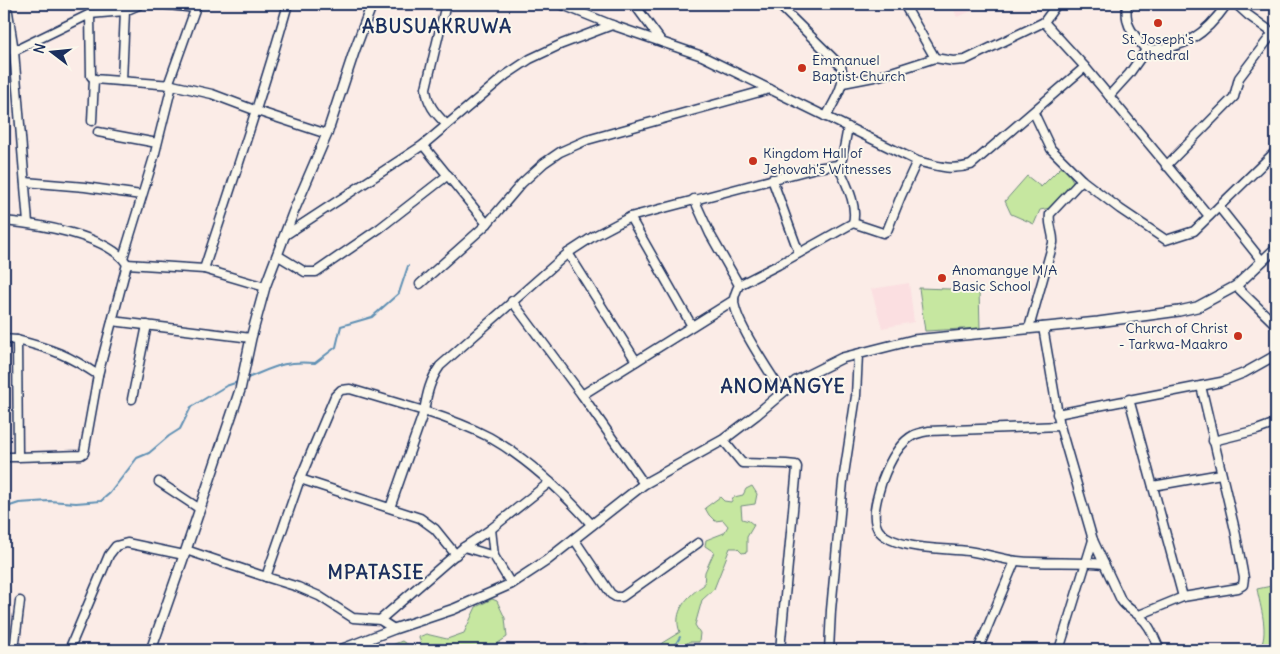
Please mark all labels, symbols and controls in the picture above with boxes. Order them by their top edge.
district label: ABUSUAKRUWA [362,14,512,38]
marker: St. Joseph's Cathedral [1152,17,1164,29]
north arrow [28,28,78,78]
place label: St. Joseph's Cathedral [1122,30,1194,64]
text: N [30,41,49,56]
place label: Emmanuel Baptist Church [812,51,906,85]
marker: Emmanuel Baptist Church [796,62,808,74]
place label: Kingdom Hall of Jehovah's Witnesses [763,144,891,178]
marker: Kingdom Hall of Jehovah's Witnesses [747,155,759,167]
place label: Anomangye M/A Basic School [952,261,1057,295]
marker: Anomangye M/A Basic School [936,272,948,284]
place label: Church of Christ - Tarkwa-Maakro [1119,319,1228,353]
marker: Church of Christ - Tarkwa-Maakro [1232,330,1244,342]
district label: ANOMANGYE [720,374,846,398]
district label: MPATASIE [328,560,424,584]

